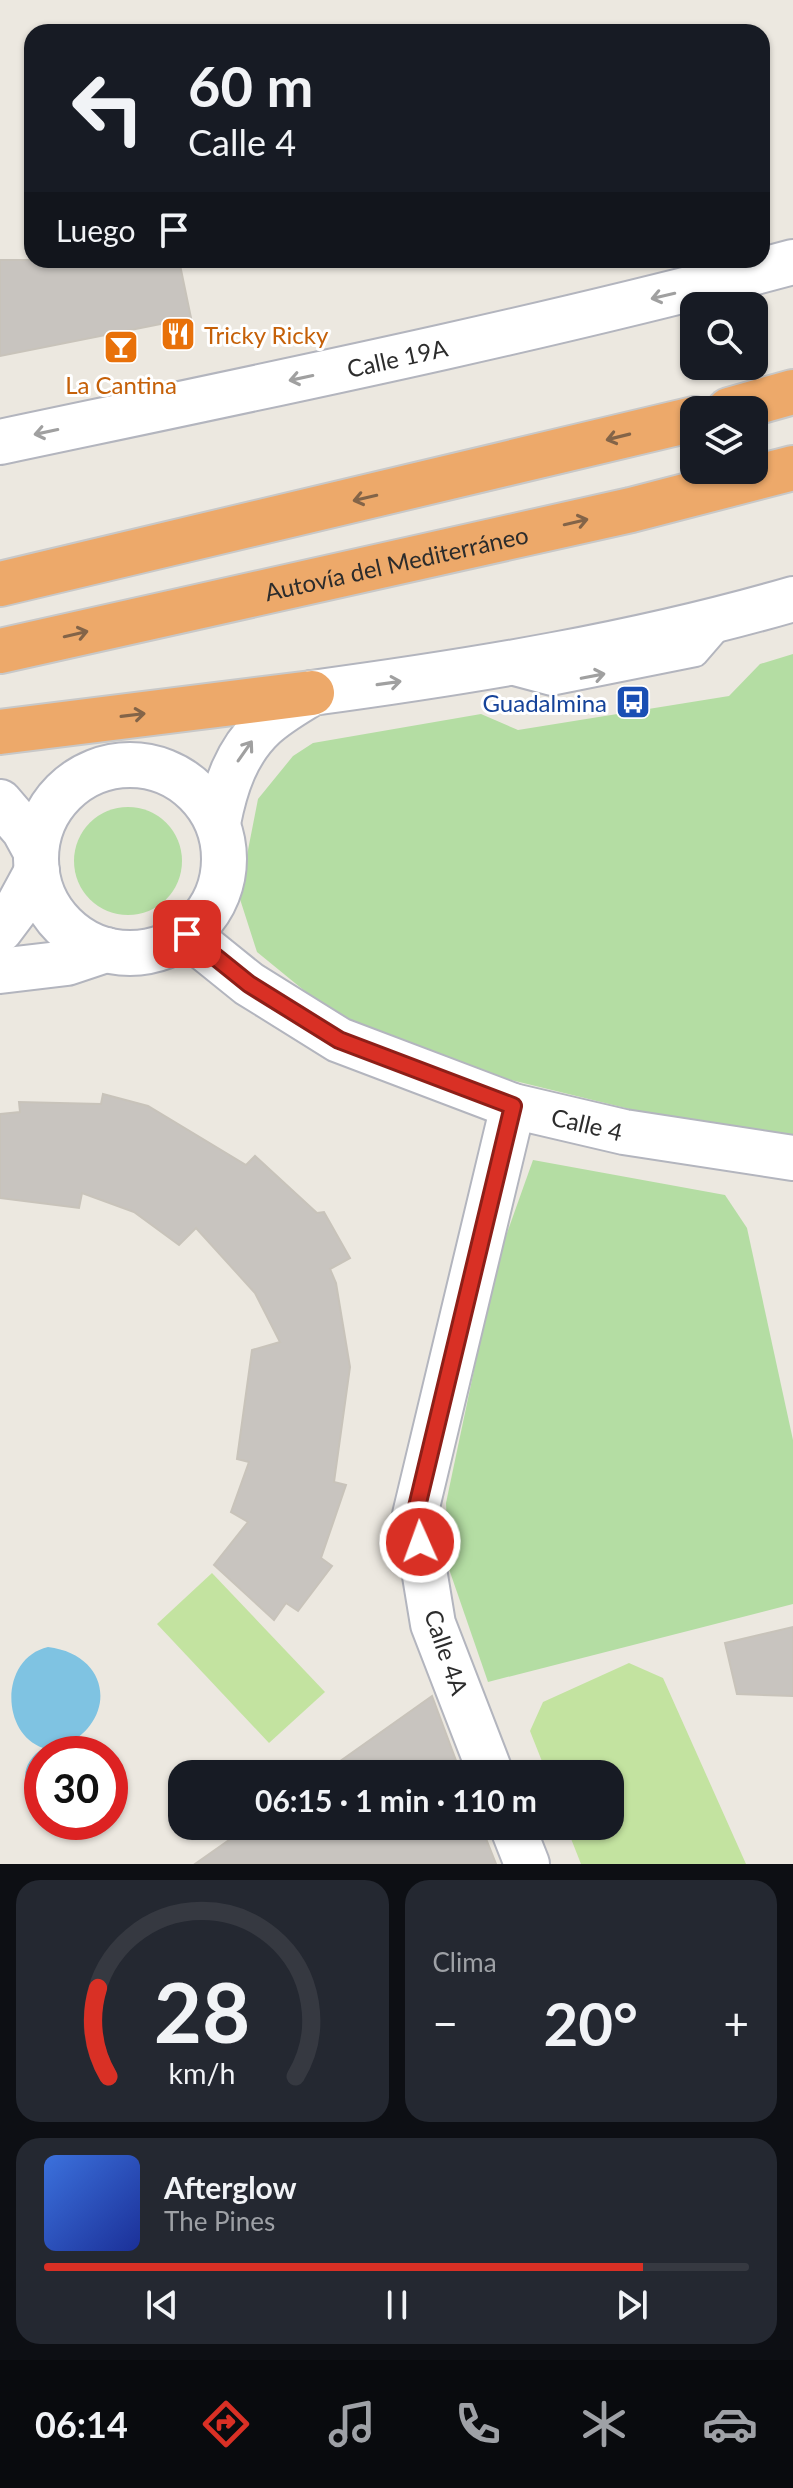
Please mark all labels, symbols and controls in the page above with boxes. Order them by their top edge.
text: 60 m [188,52,313,119]
icon: left [56,56,160,160]
text: Calle 4 [188,120,296,164]
icon: arrive [152,208,196,252]
text: Luego [56,212,136,248]
one-way arrow [651,289,677,304]
map controls [680,292,768,484]
button: search [680,292,768,380]
restaurant icon: Tricky Ricky [159,315,197,353]
place label: Tricky Ricky [204,320,329,349]
bar icon: La Cantina [102,328,140,366]
street label: Calle 19A [344,332,451,382]
place label: La Cantina [65,370,177,399]
one-way arrow [288,371,314,386]
button: layers [680,396,768,484]
one-way arrow [34,425,59,440]
one-way arrow [606,430,632,445]
one-way arrow [353,491,379,506]
one-way arrow [563,514,588,529]
street label: Autovía del Mediterráneo [262,519,531,606]
one-way arrow [63,626,88,641]
one-way arrow [579,667,605,682]
one-way arrow [375,675,402,690]
bus stop icon: Guadalmina [614,683,652,721]
place label: Guadalmina [483,688,607,717]
one-way arrow [120,707,145,722]
one-way arrow [237,740,253,762]
pin [153,900,221,968]
icon: arrive [165,912,209,956]
street label: Calle 4 [549,1101,626,1146]
position arrow [378,1500,462,1584]
street label: Calle 4A [419,1606,475,1699]
speed limit sign: 30 [24,1736,128,1840]
text: 06:15 · 1 min · 110 m [255,1782,537,1818]
text: Clima [433,1946,497,1978]
text: 28 [154,1961,251,2061]
text: 20° [543,1987,638,2059]
text: − [433,1997,458,2049]
text: + [723,1997,749,2049]
text: km/h [169,2056,236,2090]
text: Afterglow [164,2169,297,2205]
text: The Pines [164,2205,275,2237]
icon: previous [140,2283,184,2327]
icon: pause [375,2283,419,2327]
icon: next [610,2283,654,2327]
icon: directions [198,2396,254,2452]
icon: music [324,2396,380,2452]
icon: phone [450,2396,506,2452]
icon: climate [576,2396,632,2452]
icon: car [702,2396,758,2452]
text: 06:14 [35,2402,128,2446]

